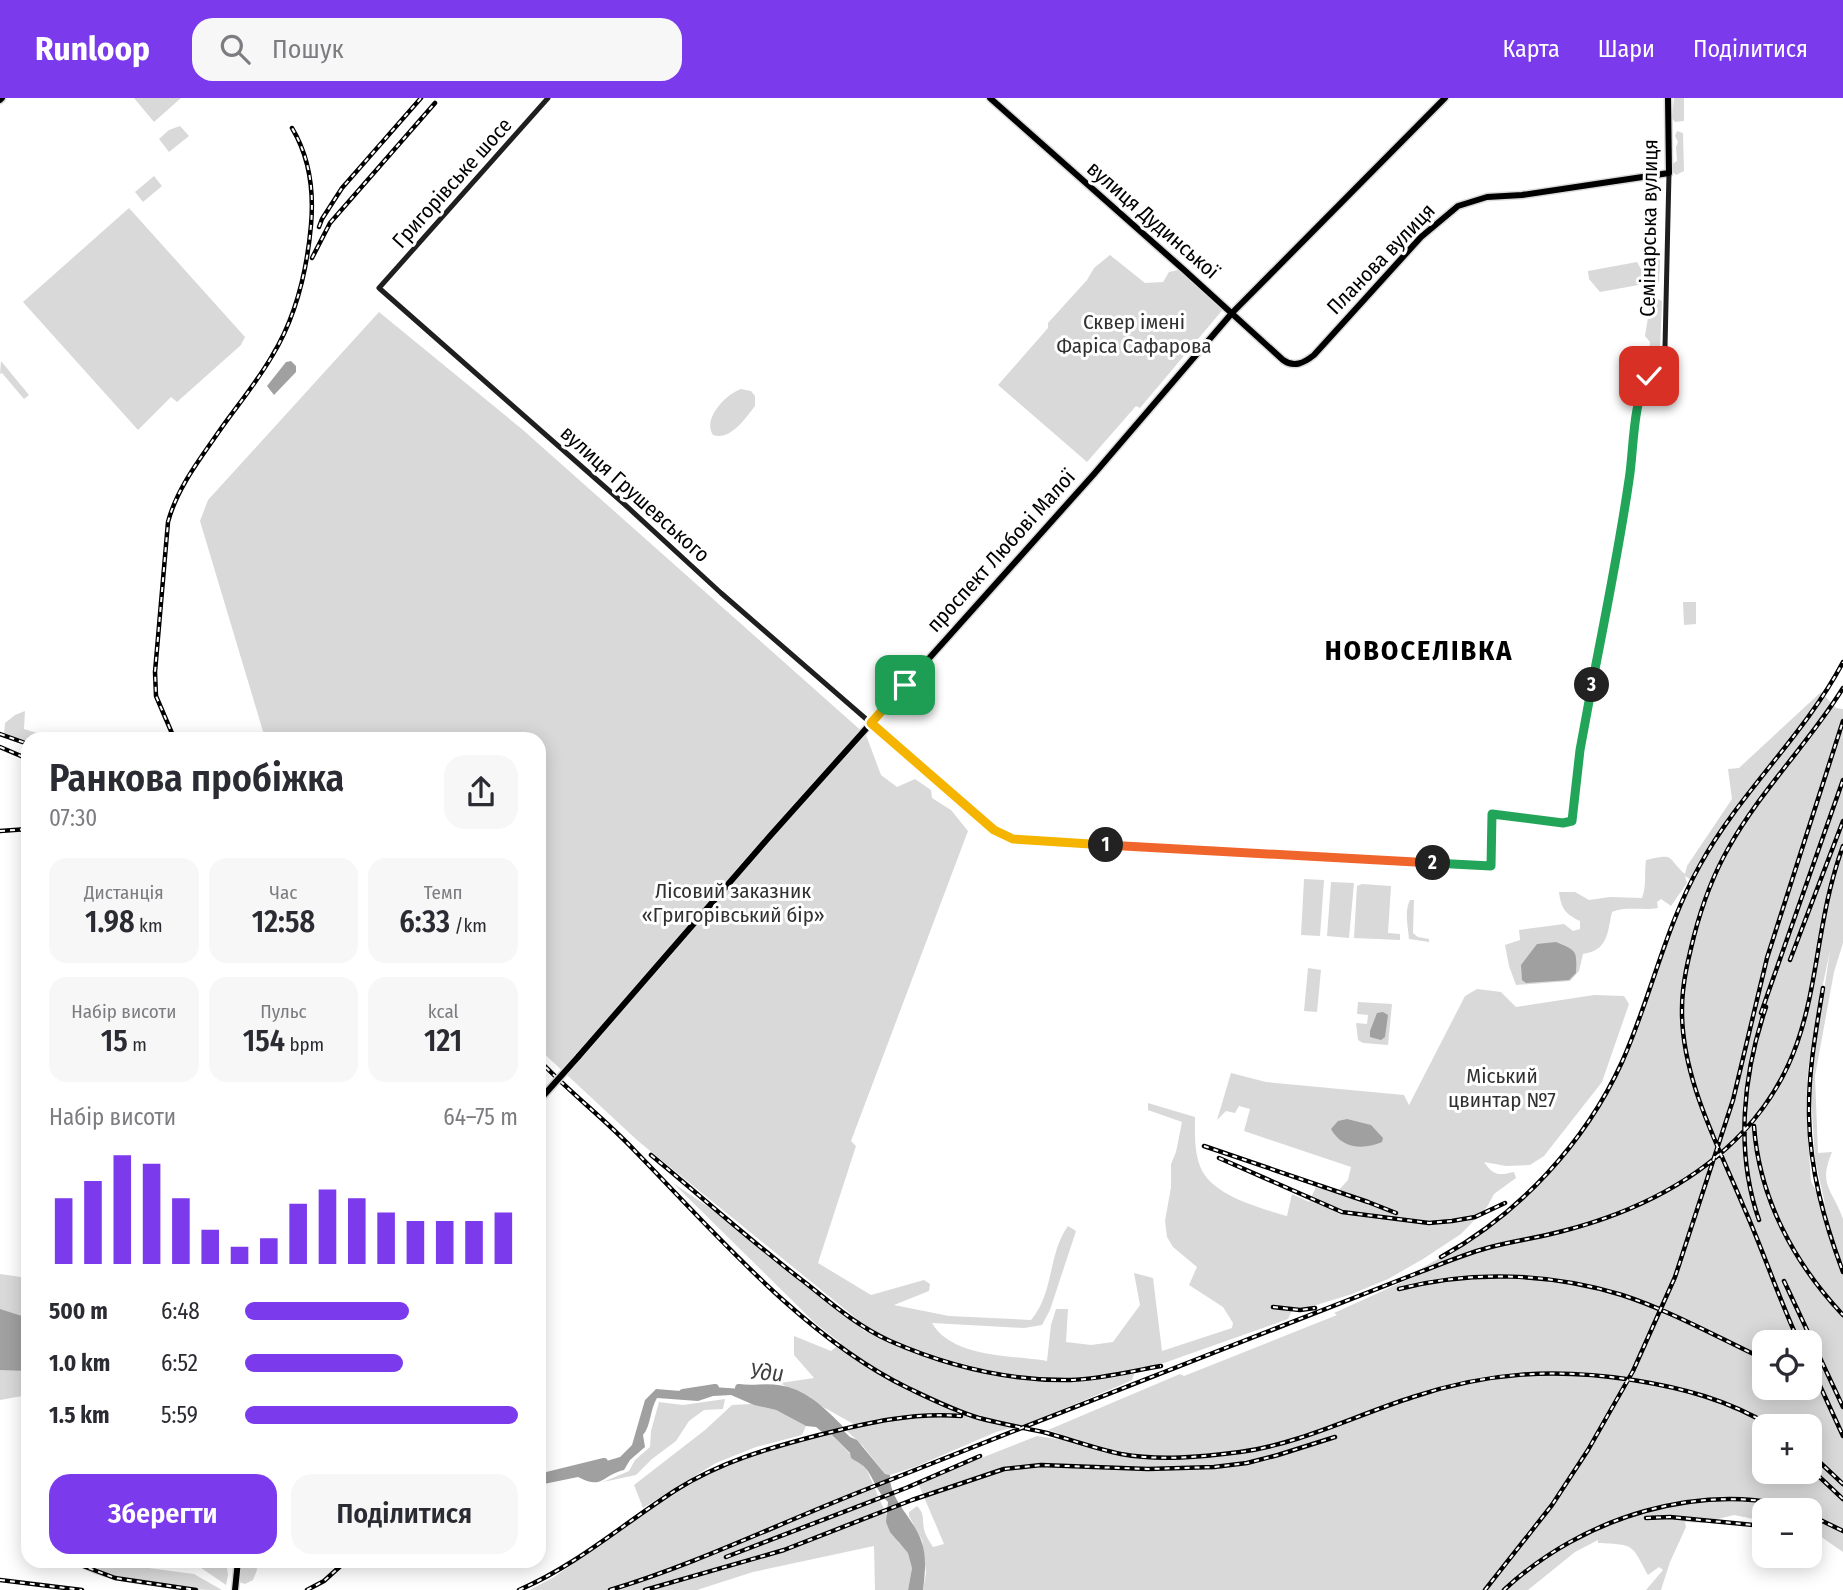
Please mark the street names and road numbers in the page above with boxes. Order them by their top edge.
street label: Григорівське шосе [387,112,517,254]
street label: Семінарська вулиця [1634,139,1664,317]
street label: вулиця Дудинської [1082,156,1225,285]
street label: Планова вулиця [1321,198,1441,320]
street label: вулиця Грушевського [555,420,715,568]
street label: проспект Любові Малої [921,464,1081,638]

